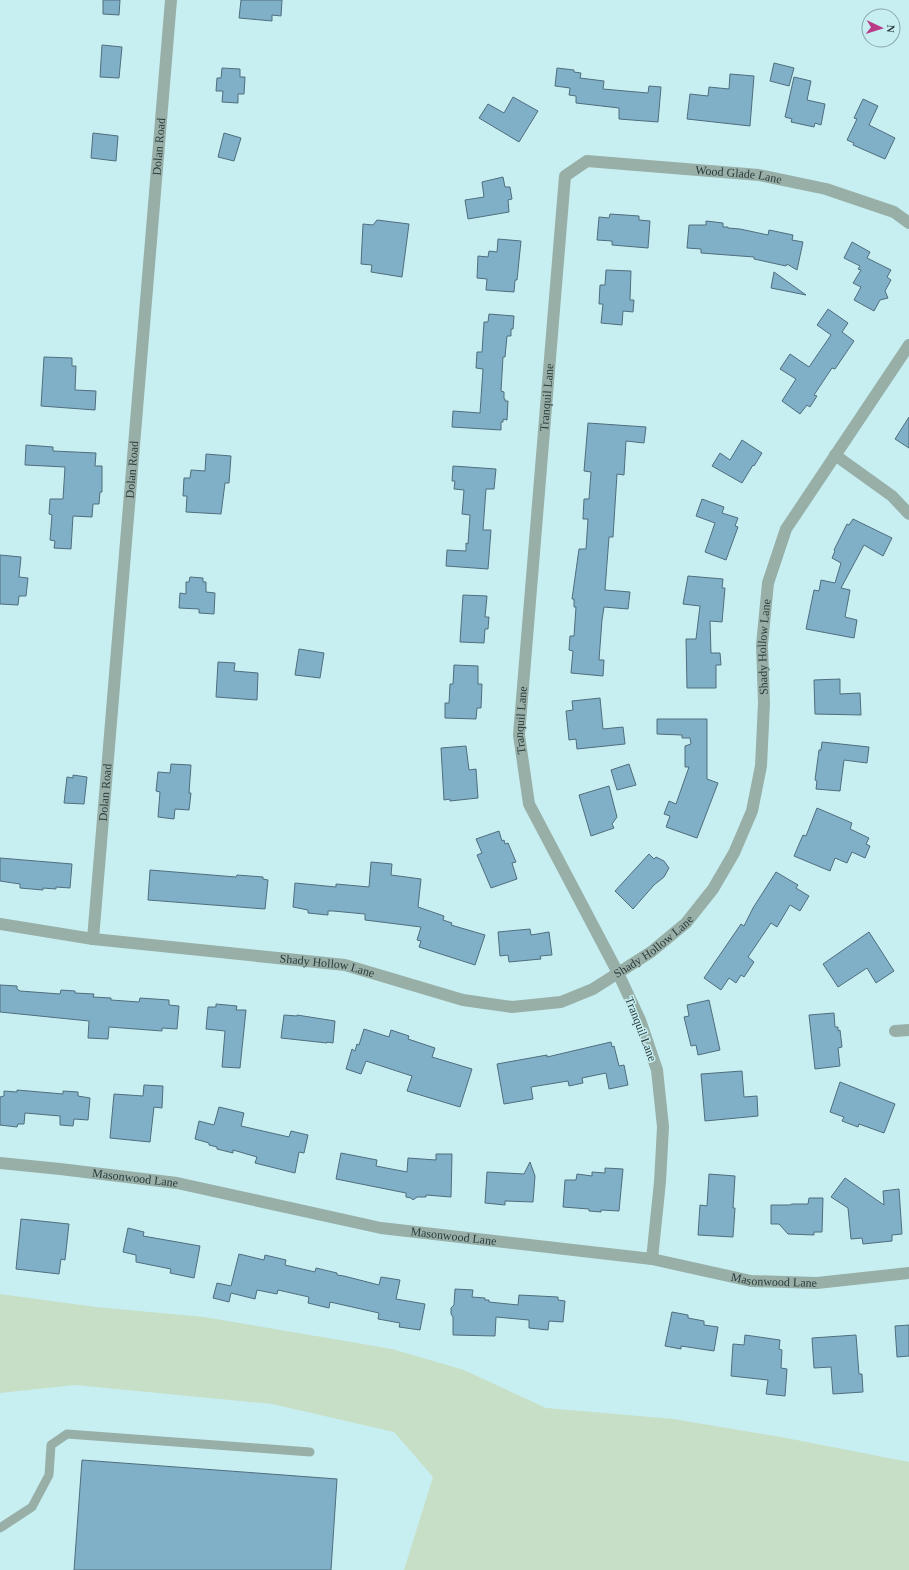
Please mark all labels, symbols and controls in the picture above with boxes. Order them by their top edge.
north arrow [861,8,901,48]
text: N [885,24,897,33]
street label: Dolan Road [149,117,168,176]
street label: Wood Glade Lane [695,163,783,187]
street label: Tranquil Lane [537,363,557,432]
street label: Dolan Road [123,440,141,499]
street label: Shady Hollow Lane [755,598,773,695]
street label: Tranquil Lane [512,686,530,755]
street label: Dolan Road [96,763,115,822]
street label: Shady Hollow Lane [611,912,696,981]
street label: Shady Hollow Lane [279,951,376,980]
street label: Tranquil Lane [622,995,660,1063]
street label: Masonwood Lane [91,1166,179,1190]
street label: Masonwood Lane [410,1224,497,1248]
street label: Masonwood Lane [730,1270,817,1290]

